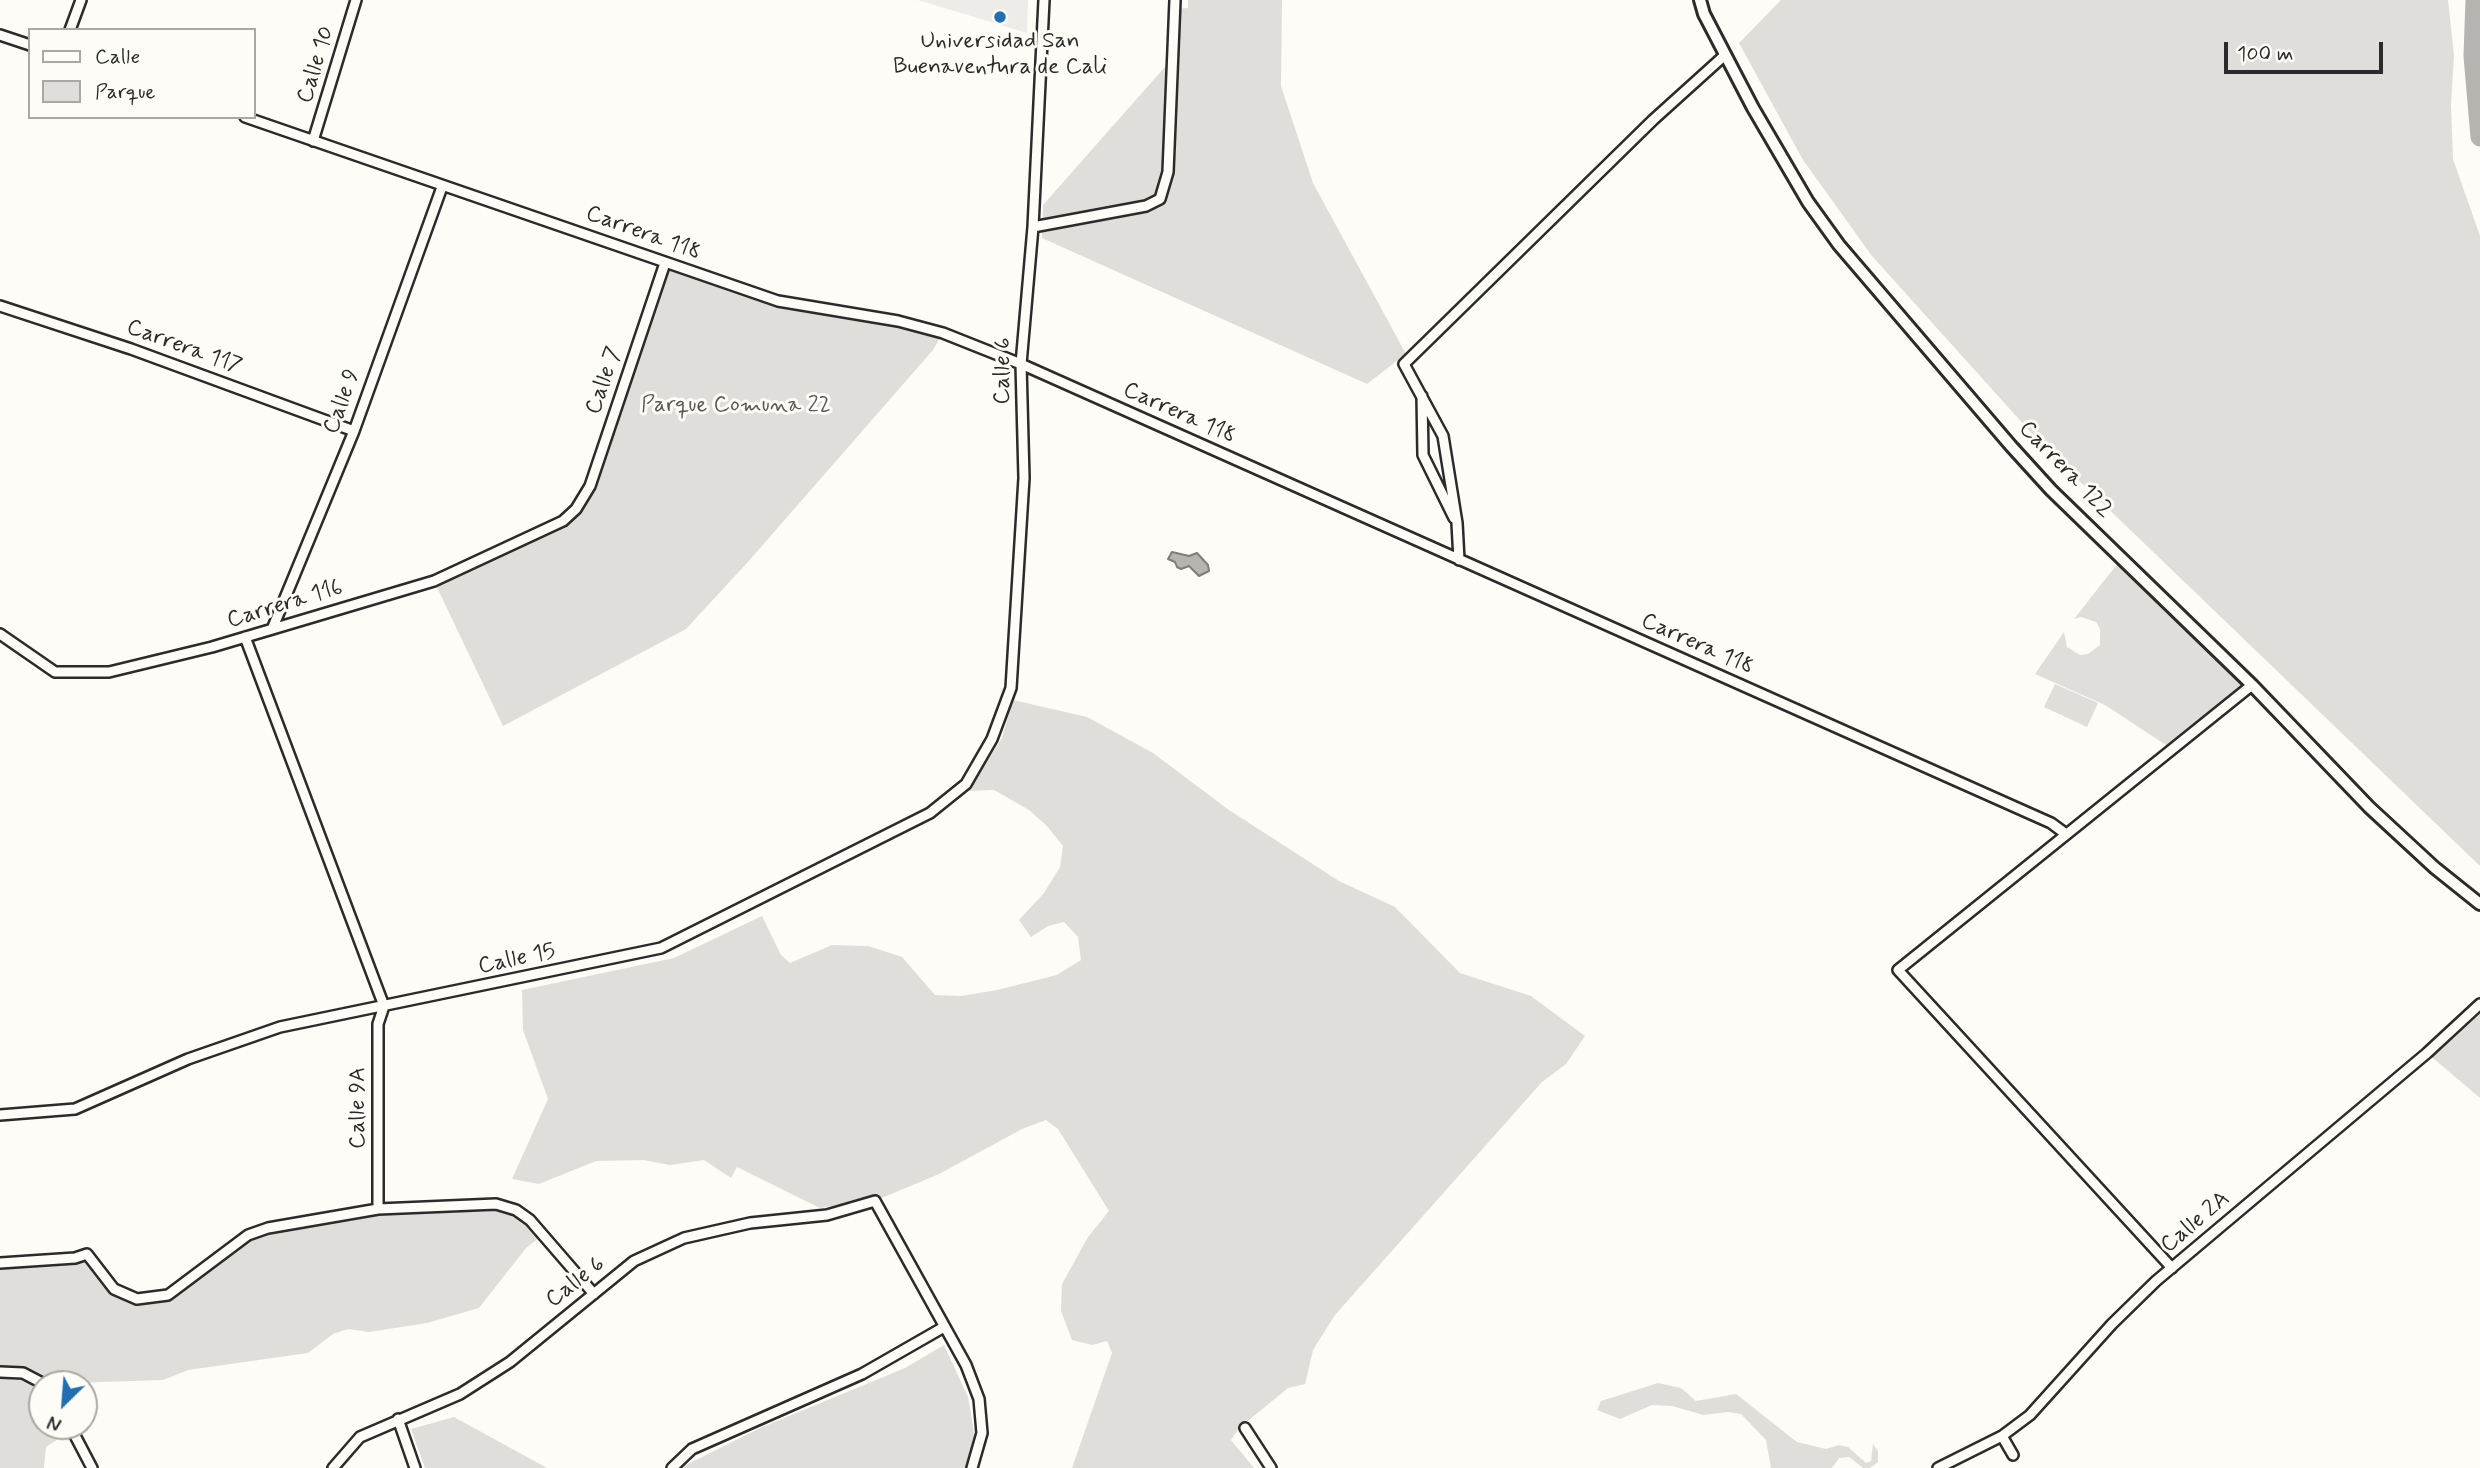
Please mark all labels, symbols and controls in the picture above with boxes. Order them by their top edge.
marker: Universidad San Buenaventura de Cali [992,9,1008,25]
street label: Calle 10 [292,23,342,107]
legend [28,28,256,119]
place label: Universidad San Buenaventura de Cali [893,28,1107,82]
scale bar [2228,28,2387,72]
text: 100 m [2237,40,2293,68]
text: Calle [95,43,140,71]
text: Parque [95,78,155,106]
street label: Carrera 118 [582,200,704,268]
street label: Carrera 117 [123,314,245,382]
street label: Calle 6 [990,337,1018,405]
street label: Calle 7 [581,344,629,418]
street label: Calle 9 [319,366,367,438]
street label: Carrera 118 [1118,377,1240,451]
park label: Parque Comuna 22 [641,392,831,420]
street label: Carrera 122 [2012,416,2118,524]
street label: Carrera 116 [224,574,346,636]
street label: Carrera 118 [1636,608,1758,682]
street label: Calle 15 [476,938,558,982]
street label: Calle 9A [345,1067,373,1149]
street label: Calle 2A [2156,1186,2236,1260]
street label: Calle 6 [541,1251,611,1315]
north arrow [28,1370,98,1440]
text: N [44,1409,66,1437]

